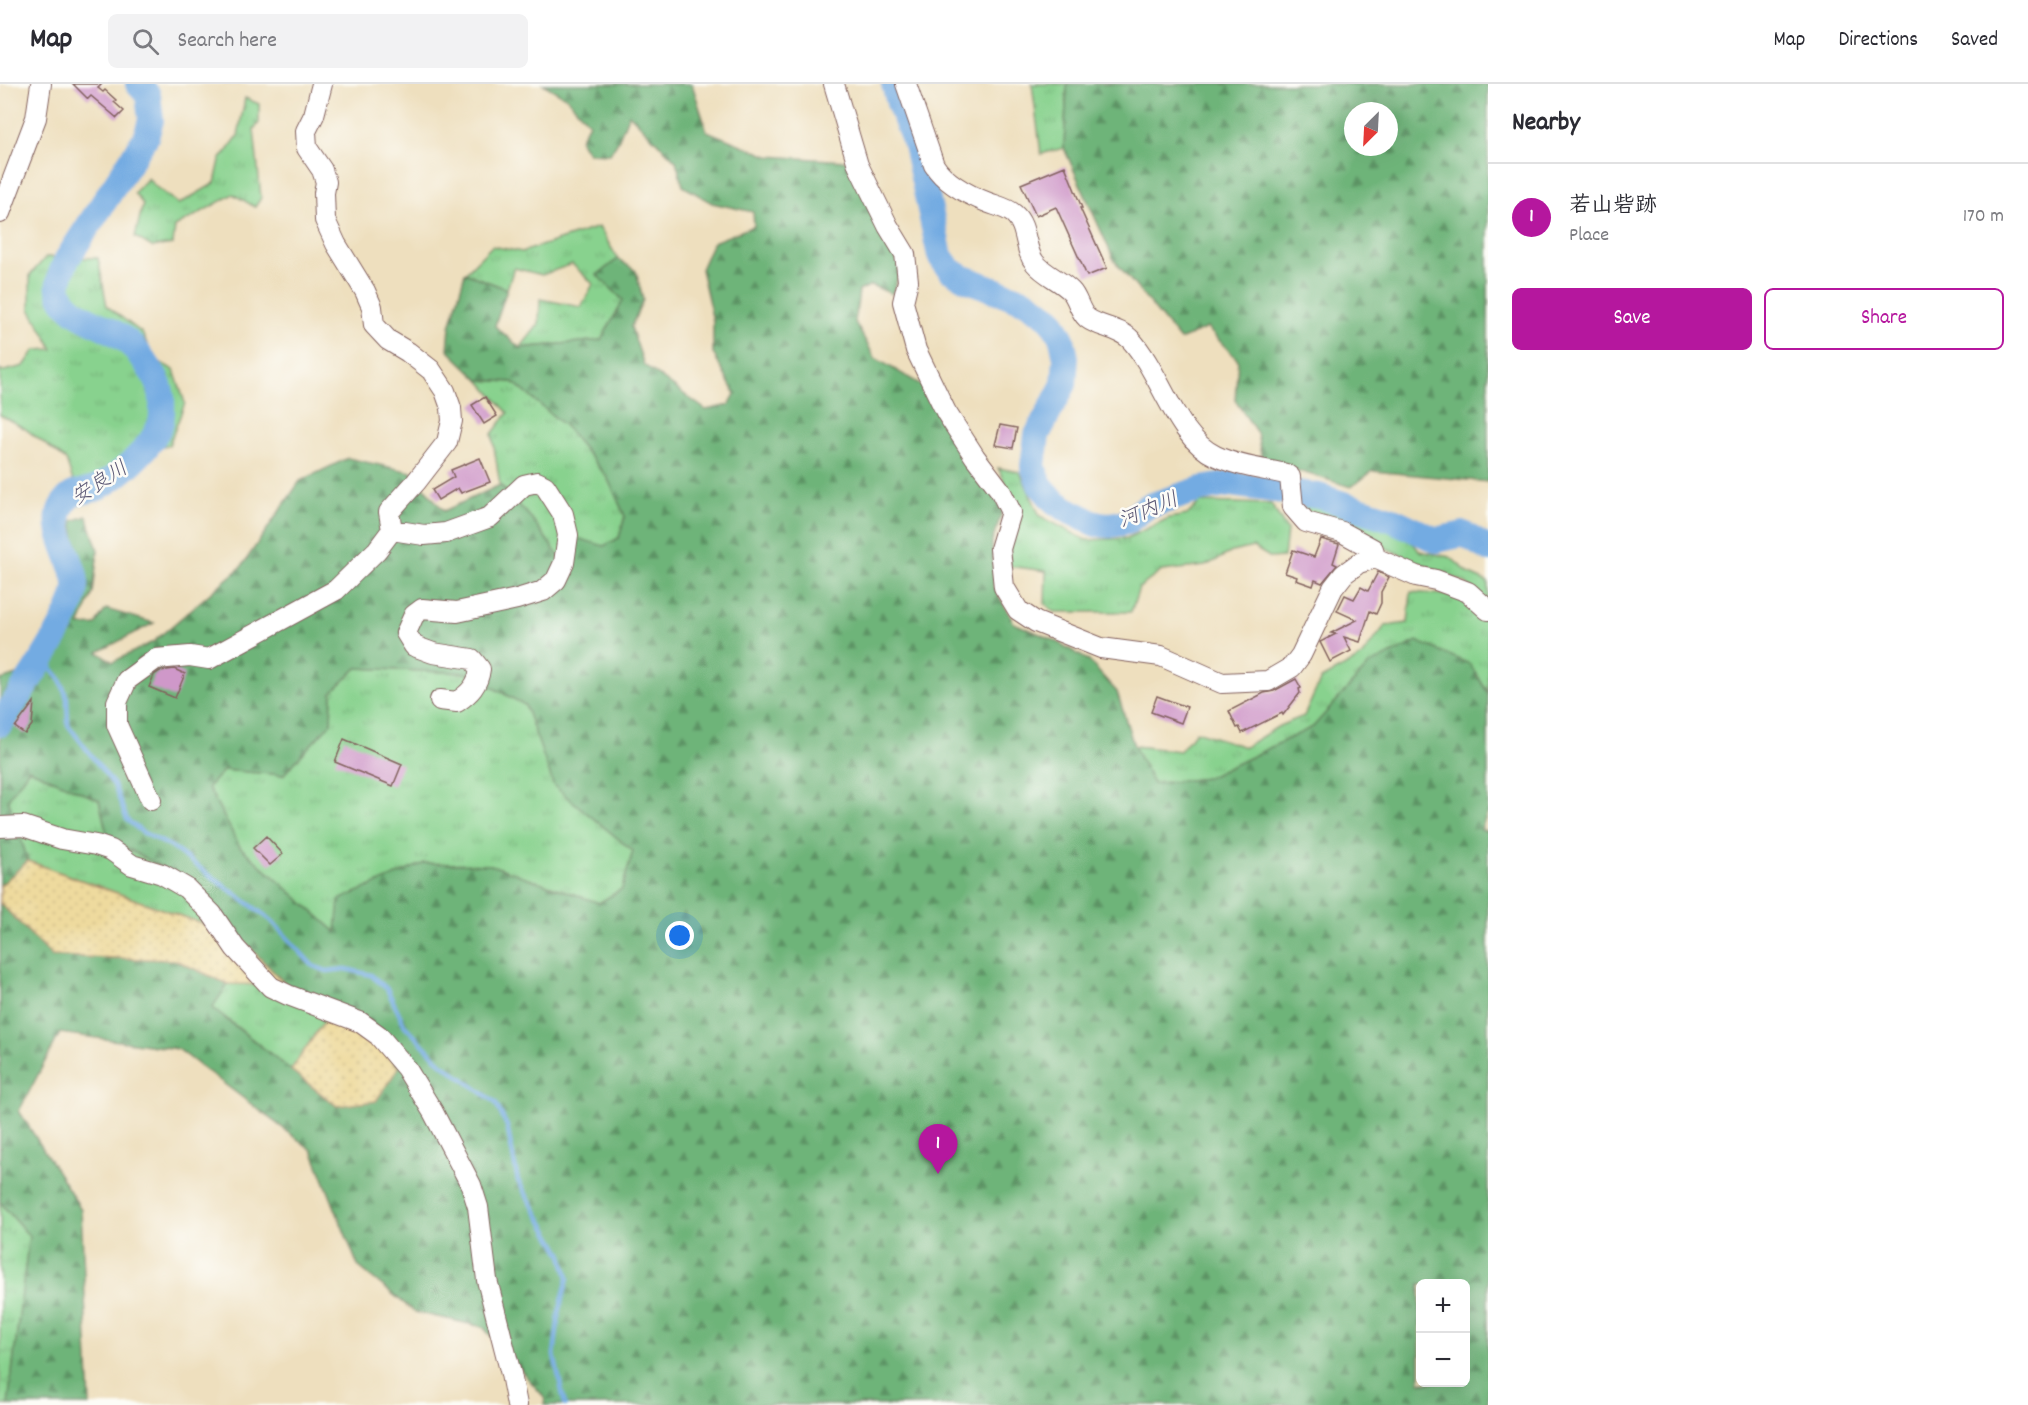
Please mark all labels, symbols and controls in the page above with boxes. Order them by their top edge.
search box [108,14,528,68]
text: Map [30,21,72,61]
icon: search [129,25,162,58]
text: Search here [177,26,277,57]
text: Map [1774,26,1805,56]
text: Directions [1838,26,1918,56]
text: Saved [1951,26,1998,56]
north arrow [1344,102,1398,156]
text: Nearby [1512,105,1580,142]
text: 若山砦跡 [1569,191,1657,222]
text: 1 [1529,203,1534,231]
text: 170 m [1963,203,2004,231]
text: Place [1569,222,1609,250]
button: Save [1512,288,1752,350]
button: Share [1764,288,2004,350]
water label: 安良川 [66,455,135,514]
water label: 河内川 [1114,486,1184,537]
your location [665,921,694,950]
pin: 1 [918,1124,958,1174]
map controls [1416,1279,1470,1387]
button: + [1416,1279,1470,1333]
button: − [1416,1333,1470,1387]

